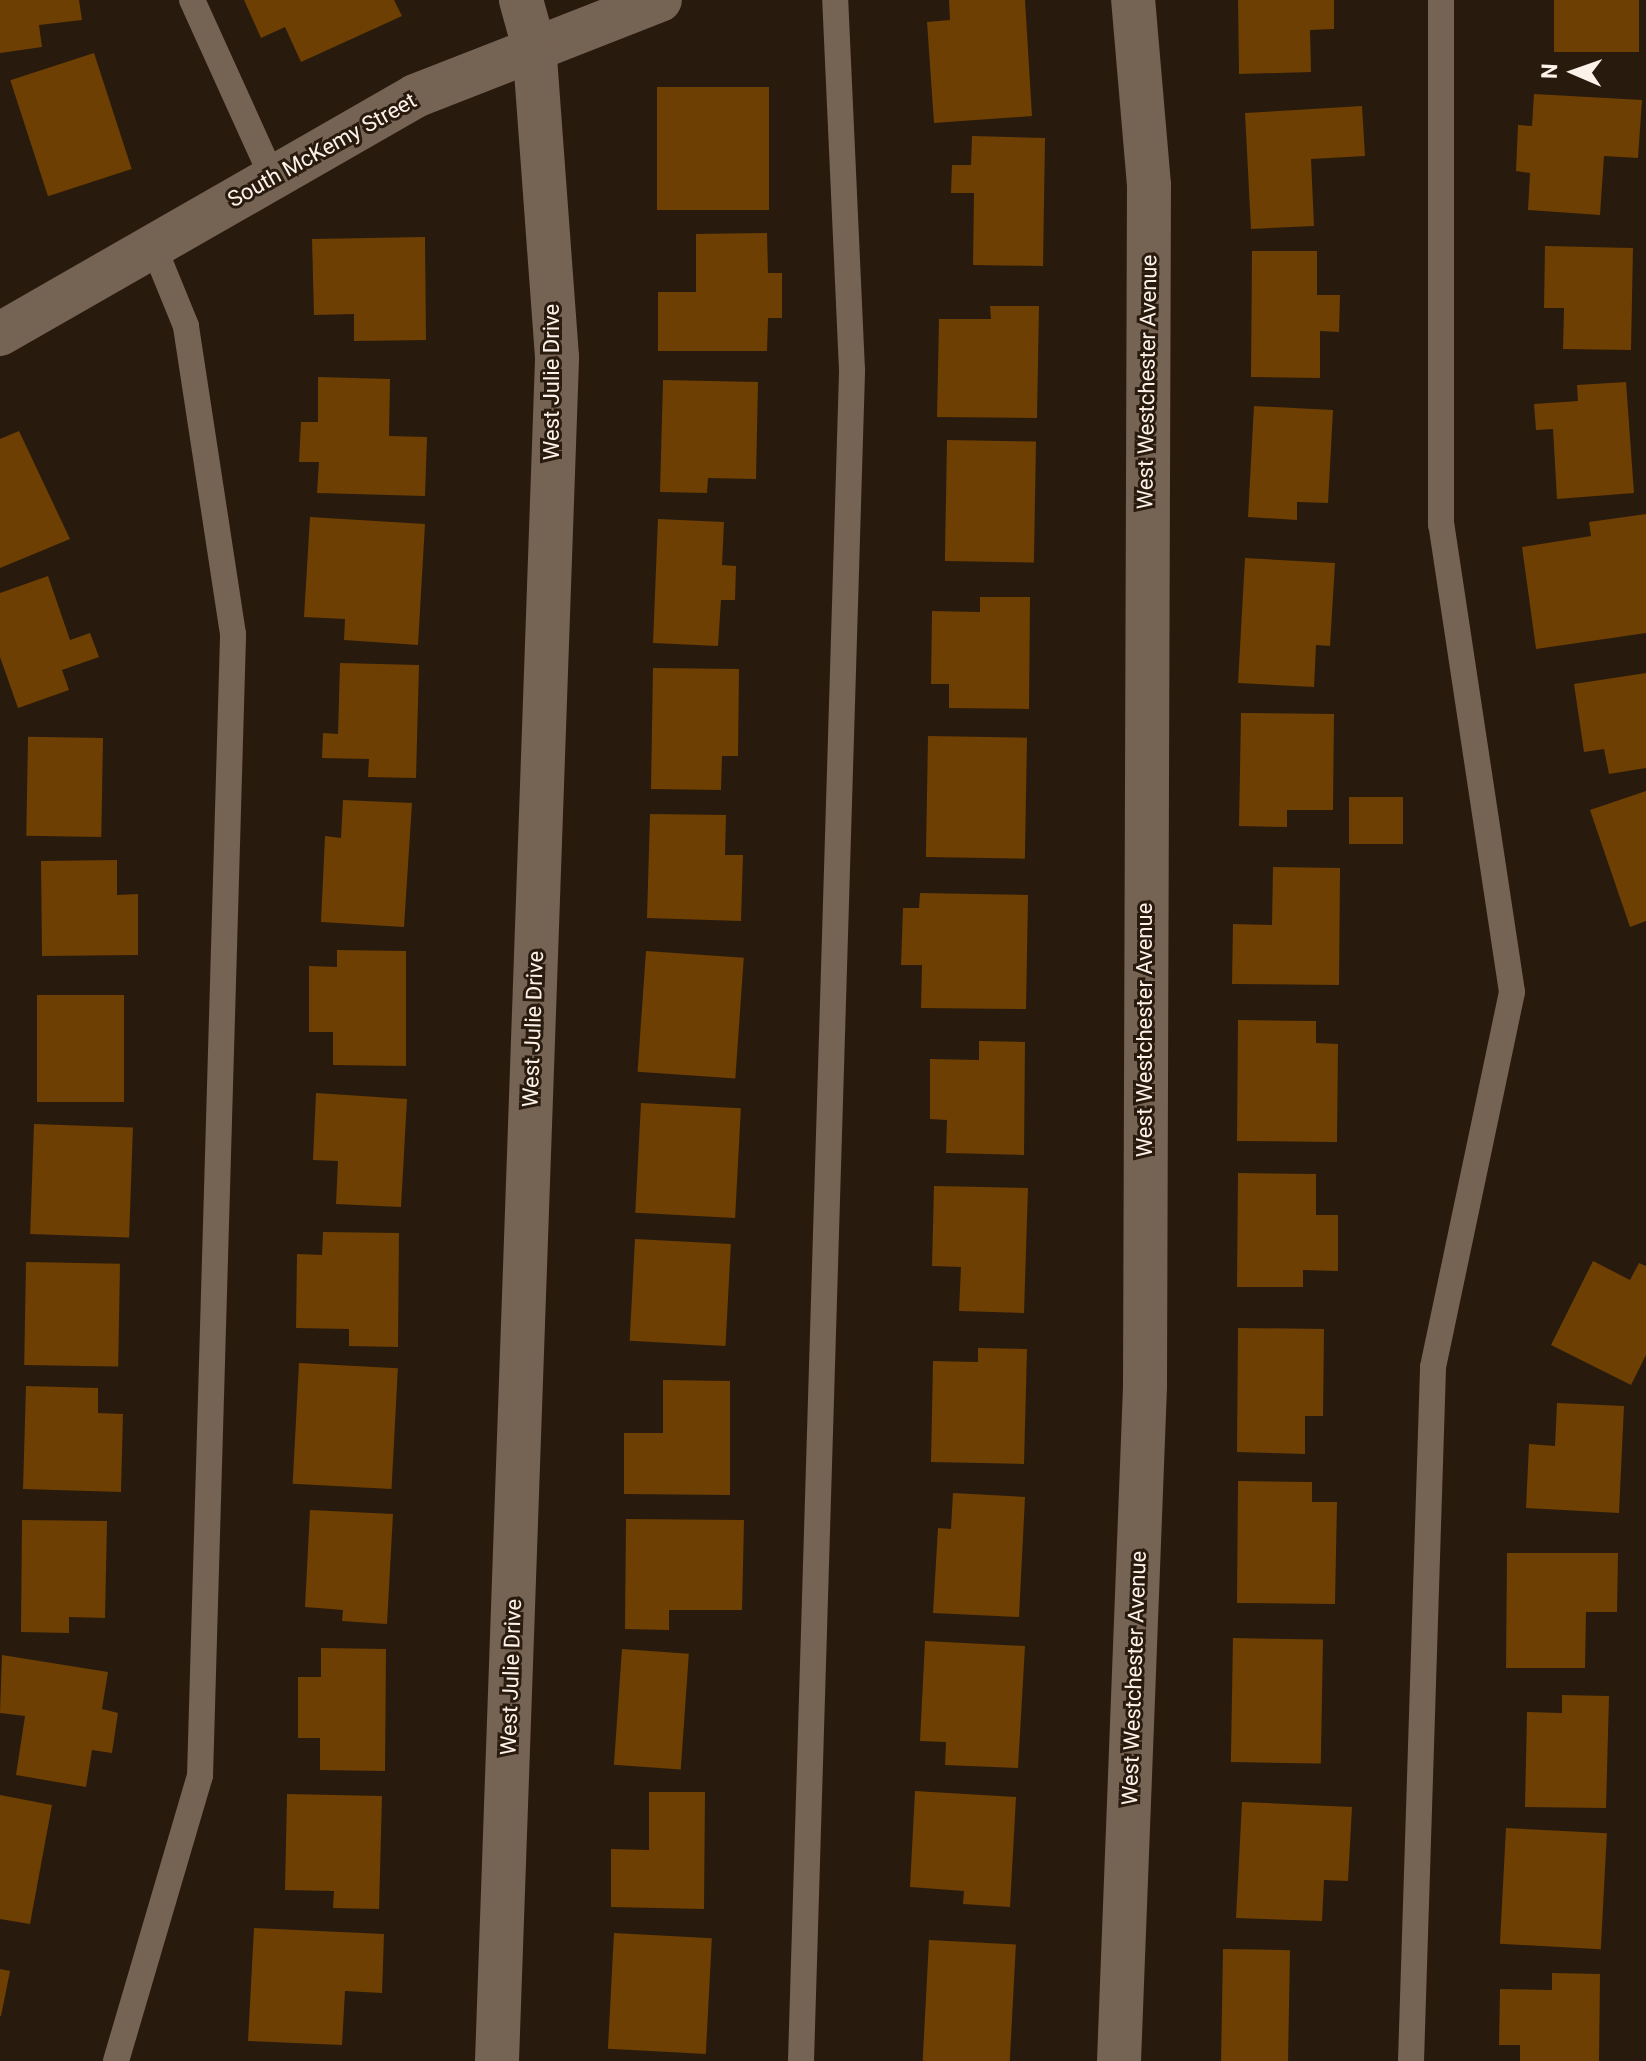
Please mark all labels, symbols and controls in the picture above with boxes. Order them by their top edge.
north arrow [1534,32,1614,112]
text: N [1537,63,1562,79]
street label: South McKemy Street [223,87,421,213]
street label: West Westchester Avenue [1132,254,1162,510]
street label: West Julie Drive [539,304,565,460]
street label: West Westchester Avenue [1132,903,1158,1157]
street label: West Julie Drive [517,950,549,1108]
street label: West Westchester Avenue [1116,1550,1152,1806]
street label: West Julie Drive [495,1598,527,1756]

